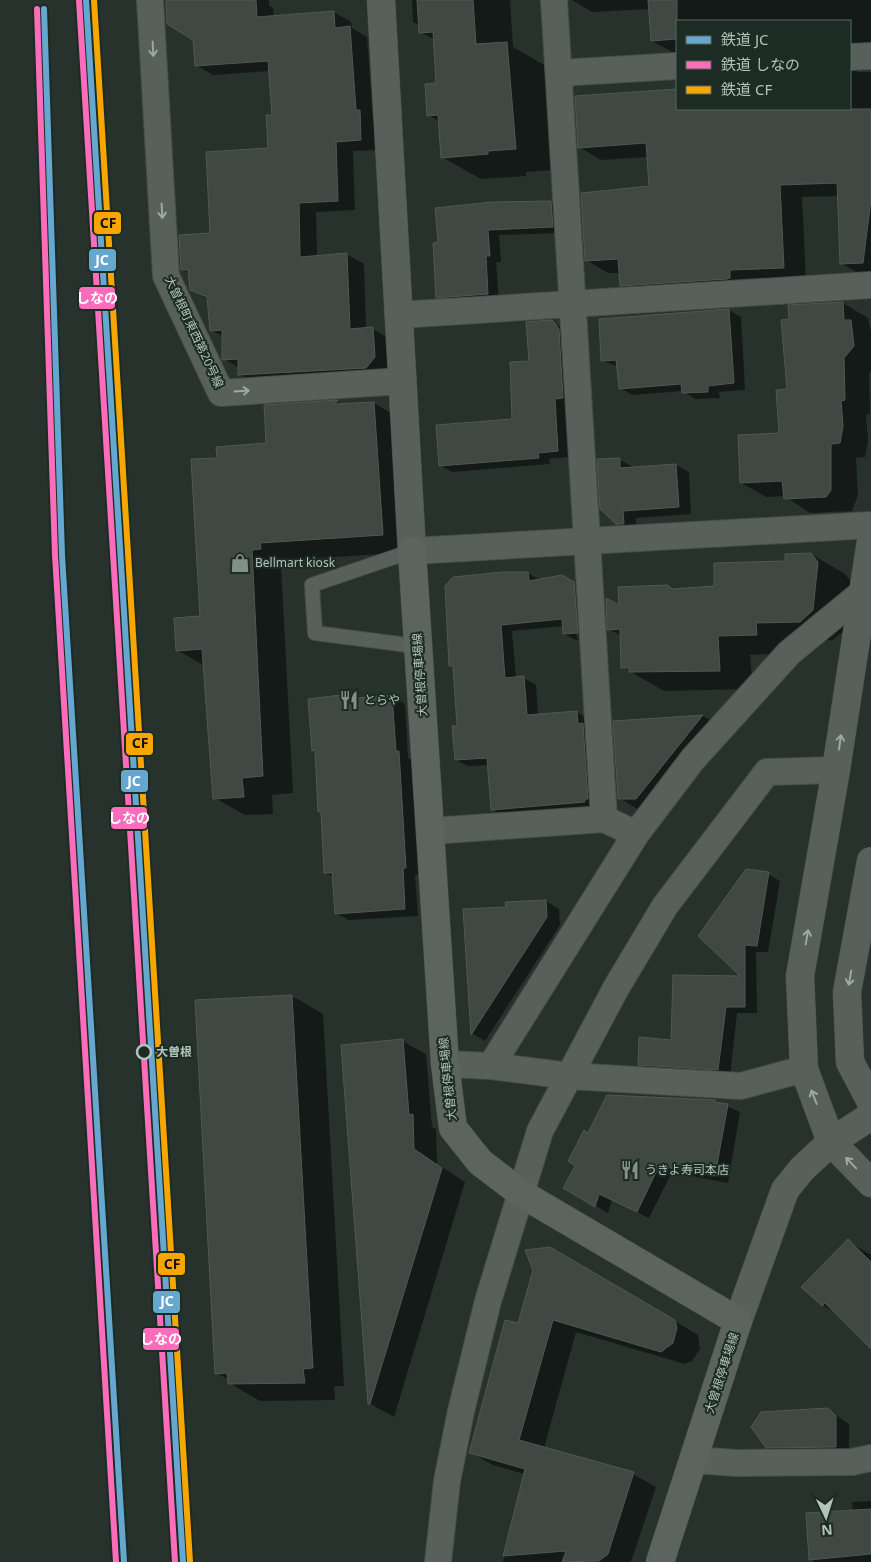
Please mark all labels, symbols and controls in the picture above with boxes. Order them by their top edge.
legend [676,20,851,110]
text: 鉄道 JC [721,29,769,49]
one-way arrow [148,40,157,56]
text: 鉄道 しなの [721,54,800,74]
text: 鉄道 CF [721,79,772,99]
one-way arrow [158,203,167,219]
line badge: CF [93,211,122,235]
text: CF [100,213,116,232]
line badge: JC [88,248,117,272]
text: JC [93,250,109,269]
street label: 大曽根町東西第20号線 [161,273,228,391]
line badge: しなの [78,286,116,310]
text: しなの [76,288,118,307]
one-way arrow [234,387,250,396]
shop icon: Bellmart kiosk [229,552,251,574]
place label: Bellmart kiosk [255,554,336,571]
street label: 大曽根停車場線 [408,633,431,718]
restaurant icon: とらや [338,689,360,711]
place label: とらや [364,691,400,708]
line badge: CF [125,732,154,756]
text: CF [132,733,148,752]
one-way arrow [835,734,845,750]
line badge: JC [120,769,149,793]
text: JC [125,771,141,790]
line badge: しなの [110,806,148,830]
text: しなの [108,808,150,827]
one-way arrow [802,929,812,945]
one-way arrow [844,969,854,985]
street label: 大曽根停車場線 [435,1036,460,1122]
place label: 大曽根 [156,1043,192,1060]
marker: 大曽根 [136,1044,152,1060]
one-way arrow [809,1090,818,1105]
one-way arrow [845,1157,857,1169]
restaurant icon: うきよ寿司本店 [619,1159,641,1181]
place label: うきよ寿司本店 [645,1161,729,1178]
line badge: CF [157,1252,186,1276]
text: CF [164,1254,180,1273]
line badge: JC [152,1290,181,1314]
text: JC [158,1291,174,1310]
line badge: しなの [142,1327,180,1351]
text: しなの [140,1329,182,1348]
street label: 大曽根停車場線 [700,1330,743,1415]
north arrow [801,1492,851,1542]
text: N [821,1521,833,1540]

